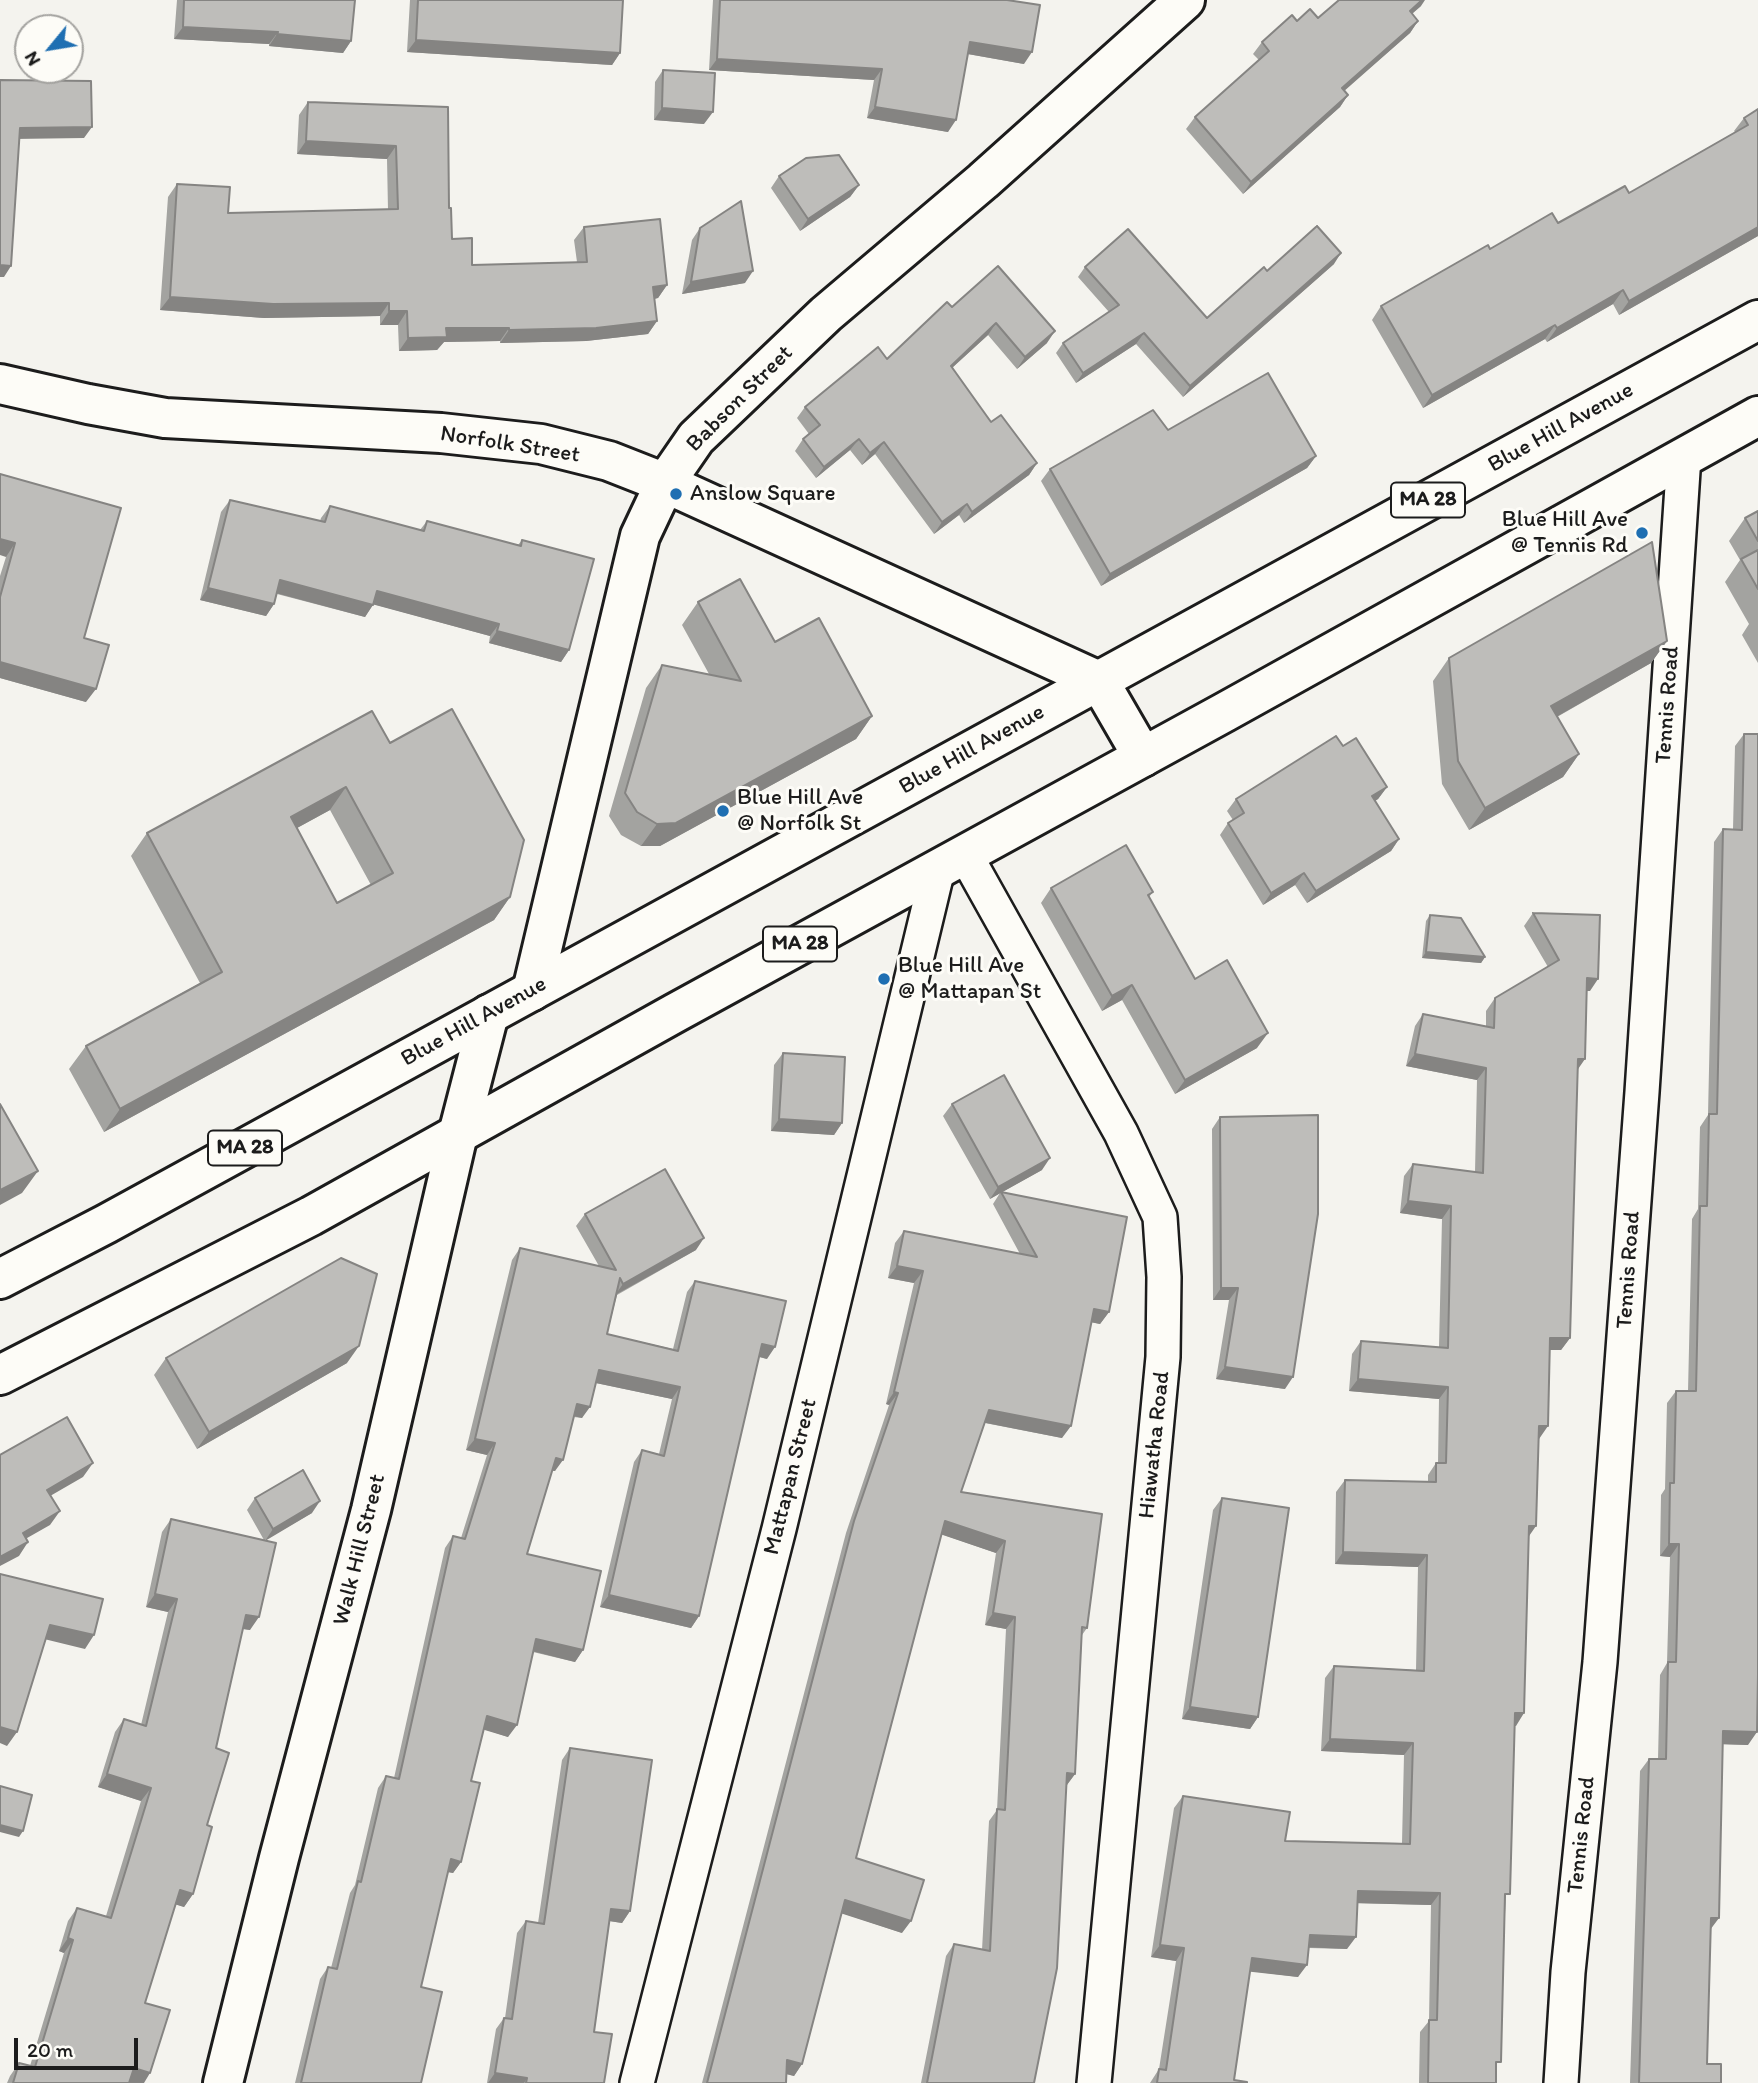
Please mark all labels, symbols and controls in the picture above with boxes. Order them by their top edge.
north arrow [14,14,84,84]
text: N [19,47,45,70]
street label: Babson Street [681,340,799,458]
street label: Blue Hill Avenue [1483,377,1639,479]
street label: Norfolk Street [438,420,582,470]
place label: Anslow Square [690,480,836,508]
road number: MA 28 [1391,482,1465,518]
marker: Anslow Square [668,486,684,502]
place label: Blue Hill Ave @ Tennis Rd [1502,506,1628,560]
marker: Blue Hill Ave @ Tennis Rd [1634,525,1650,541]
street label: Tennis Road [1650,645,1686,765]
street label: Blue Hill Avenue [894,699,1050,801]
place label: Blue Hill Ave @ Norfolk St [737,784,863,838]
marker: Blue Hill Ave @ Norfolk St [715,803,731,819]
road number: MA 28 [763,926,837,962]
place label: Blue Hill Ave @ Mattapan St [898,952,1041,1006]
street label: Blue Hill Avenue [396,971,552,1073]
marker: Blue Hill Ave @ Mattapan St [876,971,892,987]
road number: MA 28 [208,1130,282,1166]
street label: Tennis Road [1611,1210,1647,1330]
street label: Hiawatha Road [1134,1370,1176,1520]
street label: Mattapan Street [758,1396,824,1558]
street label: Walk Hill Street [328,1471,392,1629]
street label: Tennis Road [1562,1775,1602,1895]
scale bar [18,2024,142,2068]
text: 20 m [27,2037,73,2062]

